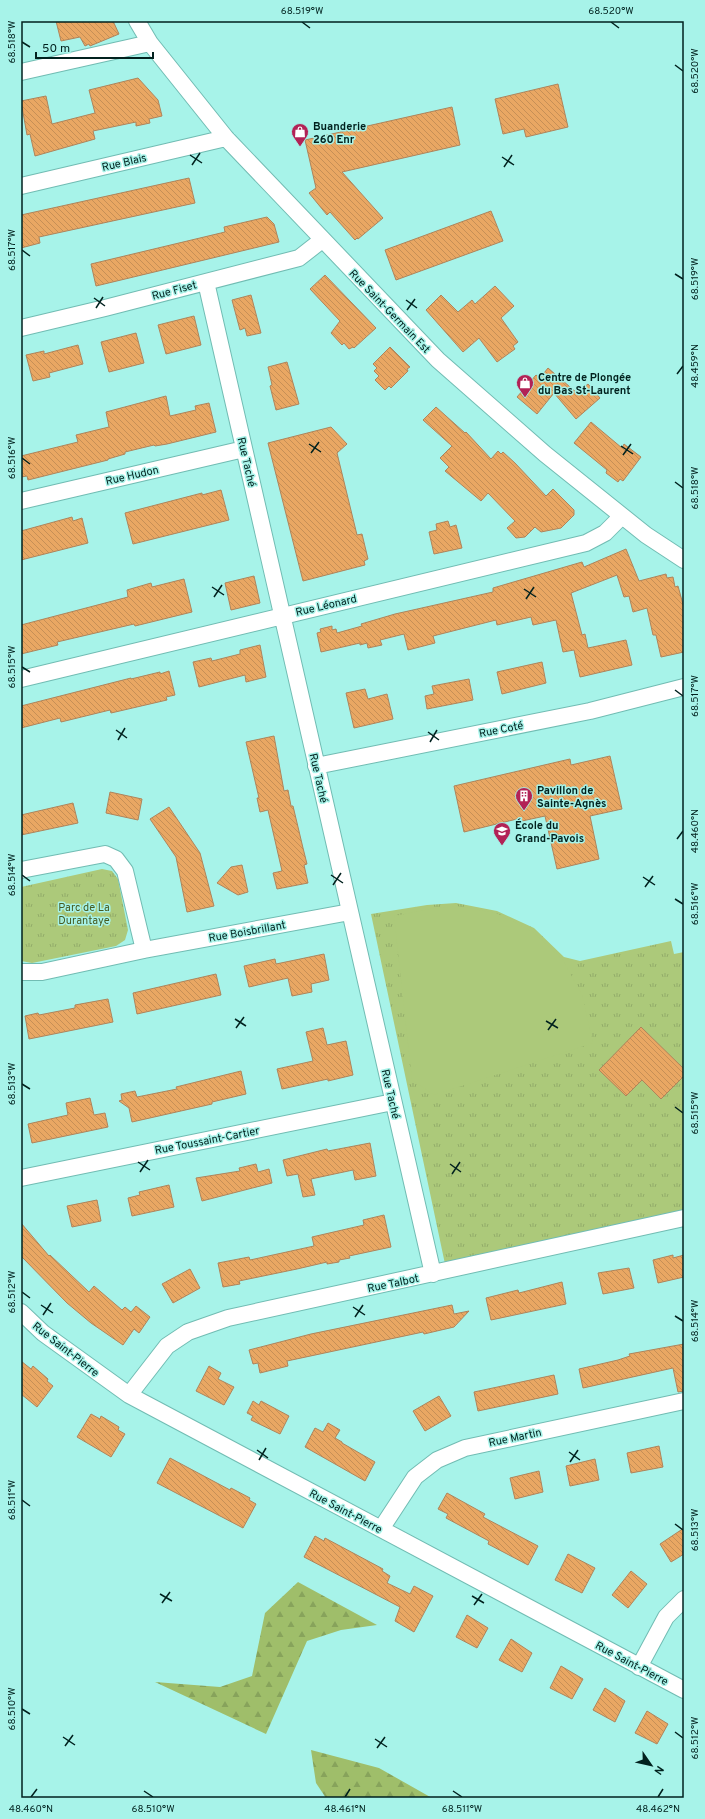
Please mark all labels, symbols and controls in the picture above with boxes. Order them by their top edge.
text: 68.519°W [281,5,323,18]
text: 68.520°W [588,5,634,18]
text: 68.518°W [6,21,19,63]
scale bar [36,34,153,60]
text: 50 m [42,41,70,57]
text: 68.520°W [689,48,702,94]
place label: Buanderie 260 Enr [313,120,366,147]
shop icon: Buanderie 260 Enr [290,122,310,147]
street label: Rue Blais [100,151,148,175]
text: 68.517°W [6,229,19,271]
text: 68.519°W [689,258,702,300]
street label: Rue Saint-Germain Est [346,267,433,357]
street label: Rue Fiset [150,278,198,304]
text: 48.459°N [689,344,702,388]
place label: Centre de Plongée du Bas St-Laurent [538,371,631,398]
shop icon: Centre de Plongée du Bas St-Laurent [515,373,535,398]
street label: Rue Taché [233,436,259,489]
text: 68.516°W [6,437,19,479]
street label: Rue Hudon [104,463,160,489]
text: 68.518°W [689,467,702,509]
street label: Rue Léonard [294,592,358,620]
text: 68.515°W [6,646,19,688]
text: 68.517°W [689,675,702,717]
street label: Rue Coté [478,719,525,741]
street label: Rue Taché [305,752,331,805]
place label: Pavillon de Sainte-Agnès [537,784,607,811]
building icon: Pavillon de Sainte-Agnès [514,786,534,811]
text: 48.460°N [689,809,702,853]
place label: École du Grand-Pavois [515,818,584,846]
school or university icon: École du Grand-Pavois [492,821,512,846]
text: 68.514°W [6,854,19,896]
text: 68.516°W [689,883,702,925]
park label: Parc de La Durantaye [58,901,110,928]
street label: Rue Boisbrillant [207,918,287,946]
text: 68.513°W [6,1063,19,1105]
street label: Rue Taché [377,1068,403,1121]
text: 68.515°W [689,1092,702,1134]
street label: Rue Toussaint-Cartier [154,1124,262,1158]
text: 68.512°W [6,1271,19,1313]
street label: Rue Talbot [366,1272,420,1296]
text: 68.514°W [689,1300,702,1342]
street label: Rue Saint-Pierre [29,1319,102,1380]
street label: Rue Martin [488,1426,543,1450]
text: 68.511°W [6,1480,19,1520]
street label: Rue Saint-Pierre [307,1487,385,1537]
text: 68.513°W [689,1509,702,1551]
street label: Rue Saint-Pierre [593,1639,671,1689]
text: 68.510°W [6,1687,19,1731]
text: 68.512°W [689,1717,702,1759]
north arrow [631,1745,671,1785]
text: N [650,1763,666,1777]
text: 48.460°N [9,1803,53,1816]
text: 68.510°W [131,1803,175,1816]
text: 48.461°N [324,1803,366,1816]
text: 68.511°W [442,1803,482,1816]
text: 48.462°N [636,1803,680,1816]

